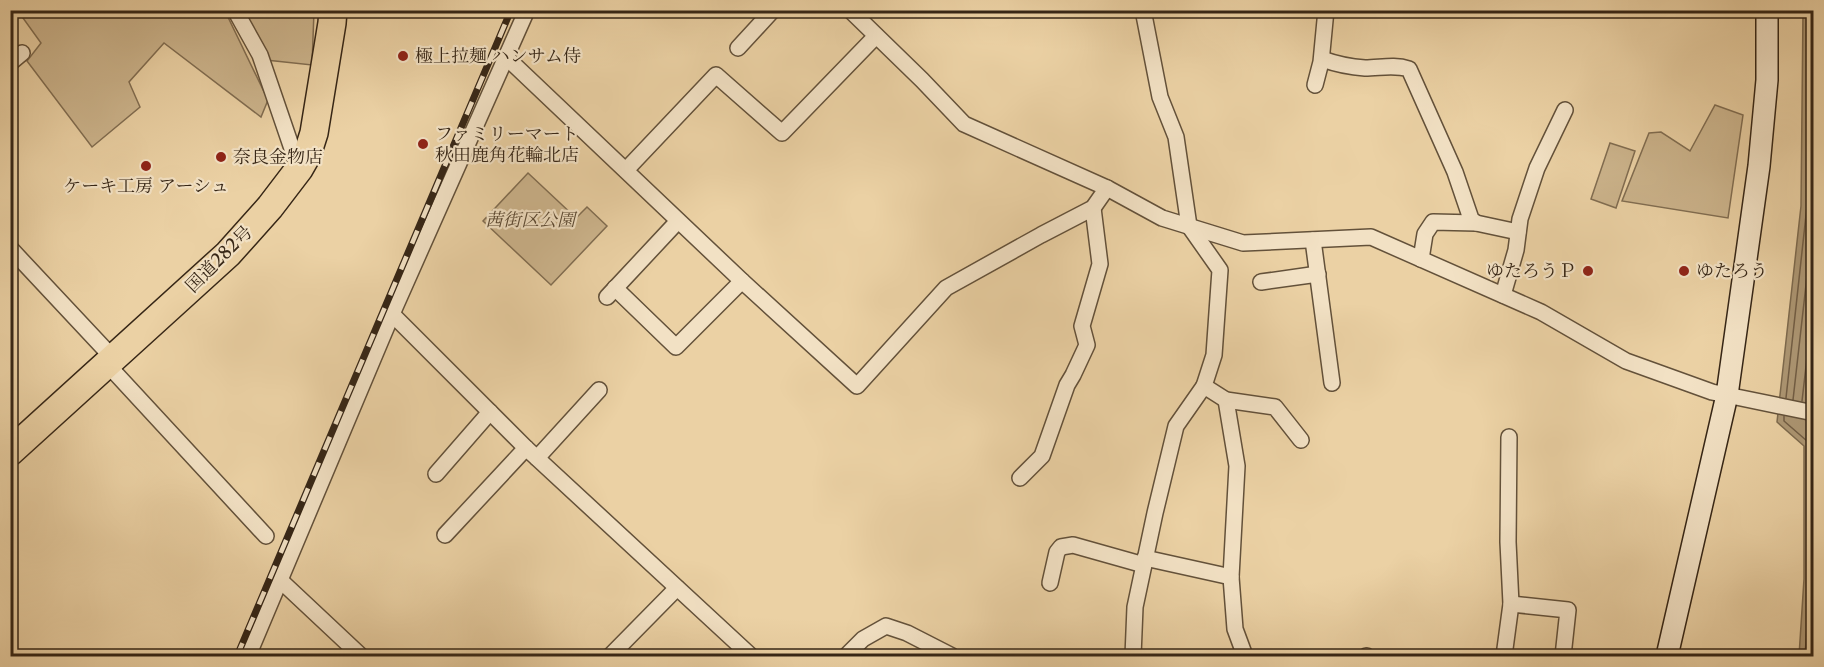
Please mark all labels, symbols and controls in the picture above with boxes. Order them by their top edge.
place label: 極上拉麺 ハンサム侍 [415,45,581,67]
marker: 極上拉麺 ハンサム侍 [396,49,410,63]
place label: ファミリーマート 秋田鹿角花輪北店 [435,123,579,166]
marker: ファミリーマート 秋田鹿角花輪北店 [416,137,430,151]
place label: 奈良金物店 [233,146,323,168]
marker: 奈良金物店 [214,150,228,164]
marker: ケーキ工房 アーシュ [139,159,153,173]
place label: ケーキ工房 アーシュ [63,175,229,197]
park label: 茜街区公園 [485,209,578,231]
street label: 国道282号 [181,221,257,297]
place label: ゆたろうＰ [1486,260,1576,282]
place label: ゆたろう [1696,260,1768,282]
marker: ゆたろうＰ [1581,264,1595,278]
marker: ゆたろう [1677,264,1691,278]

